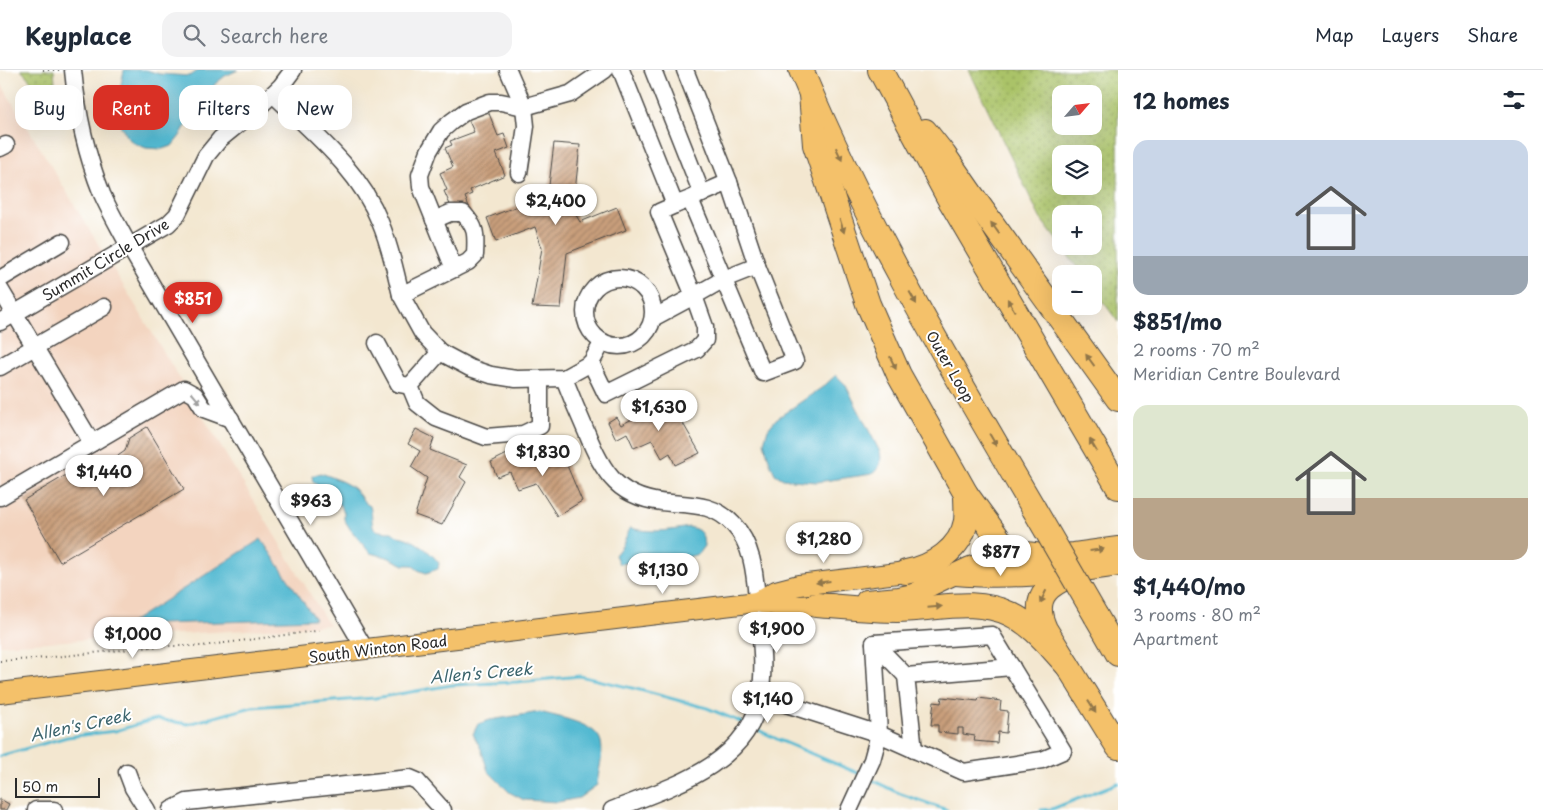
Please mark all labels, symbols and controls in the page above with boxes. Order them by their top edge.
search box [162,12,512,57]
text: Keyplace [25,17,132,53]
icon: search [180,21,208,49]
text: Search here [220,21,328,49]
text: Map [1315,21,1354,48]
text: Layers [1382,21,1439,48]
text: Share [1467,21,1518,48]
text: 12 homes [1133,84,1230,116]
chip: Buy [15,85,83,130]
chip: Rent [93,85,169,130]
chip: Filters [179,85,268,130]
chip: New [278,85,352,130]
north arrow [1052,85,1102,135]
map controls [1052,85,1102,315]
icon: filters [1500,86,1528,114]
button: layers [1052,145,1102,195]
one-way arrow [835,147,843,161]
icon: home [1286,173,1376,263]
pin: $2,400 [515,184,597,226]
text: $2,400 [526,188,586,212]
button: + [1052,205,1102,255]
street label: Summit Circle Drive [37,212,173,306]
one-way arrow [838,218,846,233]
one-way arrow [989,222,1000,235]
button: − [1052,265,1102,315]
pin: $851 [163,282,223,324]
text: $851 [174,286,212,310]
one-way arrow [909,291,917,306]
one-way arrow [1007,298,1016,311]
text: $851/mo [1133,305,1222,337]
street label: Outer Loop [921,326,981,406]
text: 2 rooms · 70 m² [1133,337,1260,361]
one-way arrow [1085,353,1095,366]
one-way arrow [890,356,898,370]
text: Meridian Centre Boulevard [1133,361,1340,385]
pin: $1,630 [618,390,700,432]
one-way arrow [190,391,201,404]
text: $1,630 [631,394,687,418]
one-way arrow [989,433,998,446]
pin: $1,830 [502,434,584,477]
one-way arrow [1089,438,1098,451]
icon: home [1286,438,1376,528]
text: $1,830 [516,439,570,463]
pin: $1,440 [63,454,145,497]
text: $1,440 [76,459,132,483]
pin: $963 [281,484,341,526]
text: $963 [290,488,332,512]
pin: $1,280 [783,522,865,564]
text: $1,280 [797,526,851,550]
pin: $877 [971,534,1031,577]
text: $877 [982,539,1020,563]
one-way arrow [1090,546,1106,554]
pin: $1,130 [622,552,704,595]
text: $1,130 [638,557,688,581]
text: $1,440/mo [1133,570,1245,602]
one-way arrow [815,578,831,586]
one-way arrow [1039,590,1047,605]
text: 3 rooms · 80 m² [1133,602,1261,626]
one-way arrow [927,603,943,611]
pin: $1,900 [736,612,818,654]
pin: $1,000 [92,616,174,659]
text: $1,900 [750,616,804,640]
text: $1,000 [105,621,161,645]
text: Apartment [1133,626,1218,650]
street label: South Winton Road [307,628,449,668]
water label: Allen's Creek [429,655,534,688]
pin: $1,140 [727,682,809,724]
text: $1,140 [743,686,793,710]
one-way arrow [1087,700,1096,713]
water label: Allen's Creek [27,701,134,746]
scale bar [15,775,100,798]
text: 50 m [22,776,58,797]

